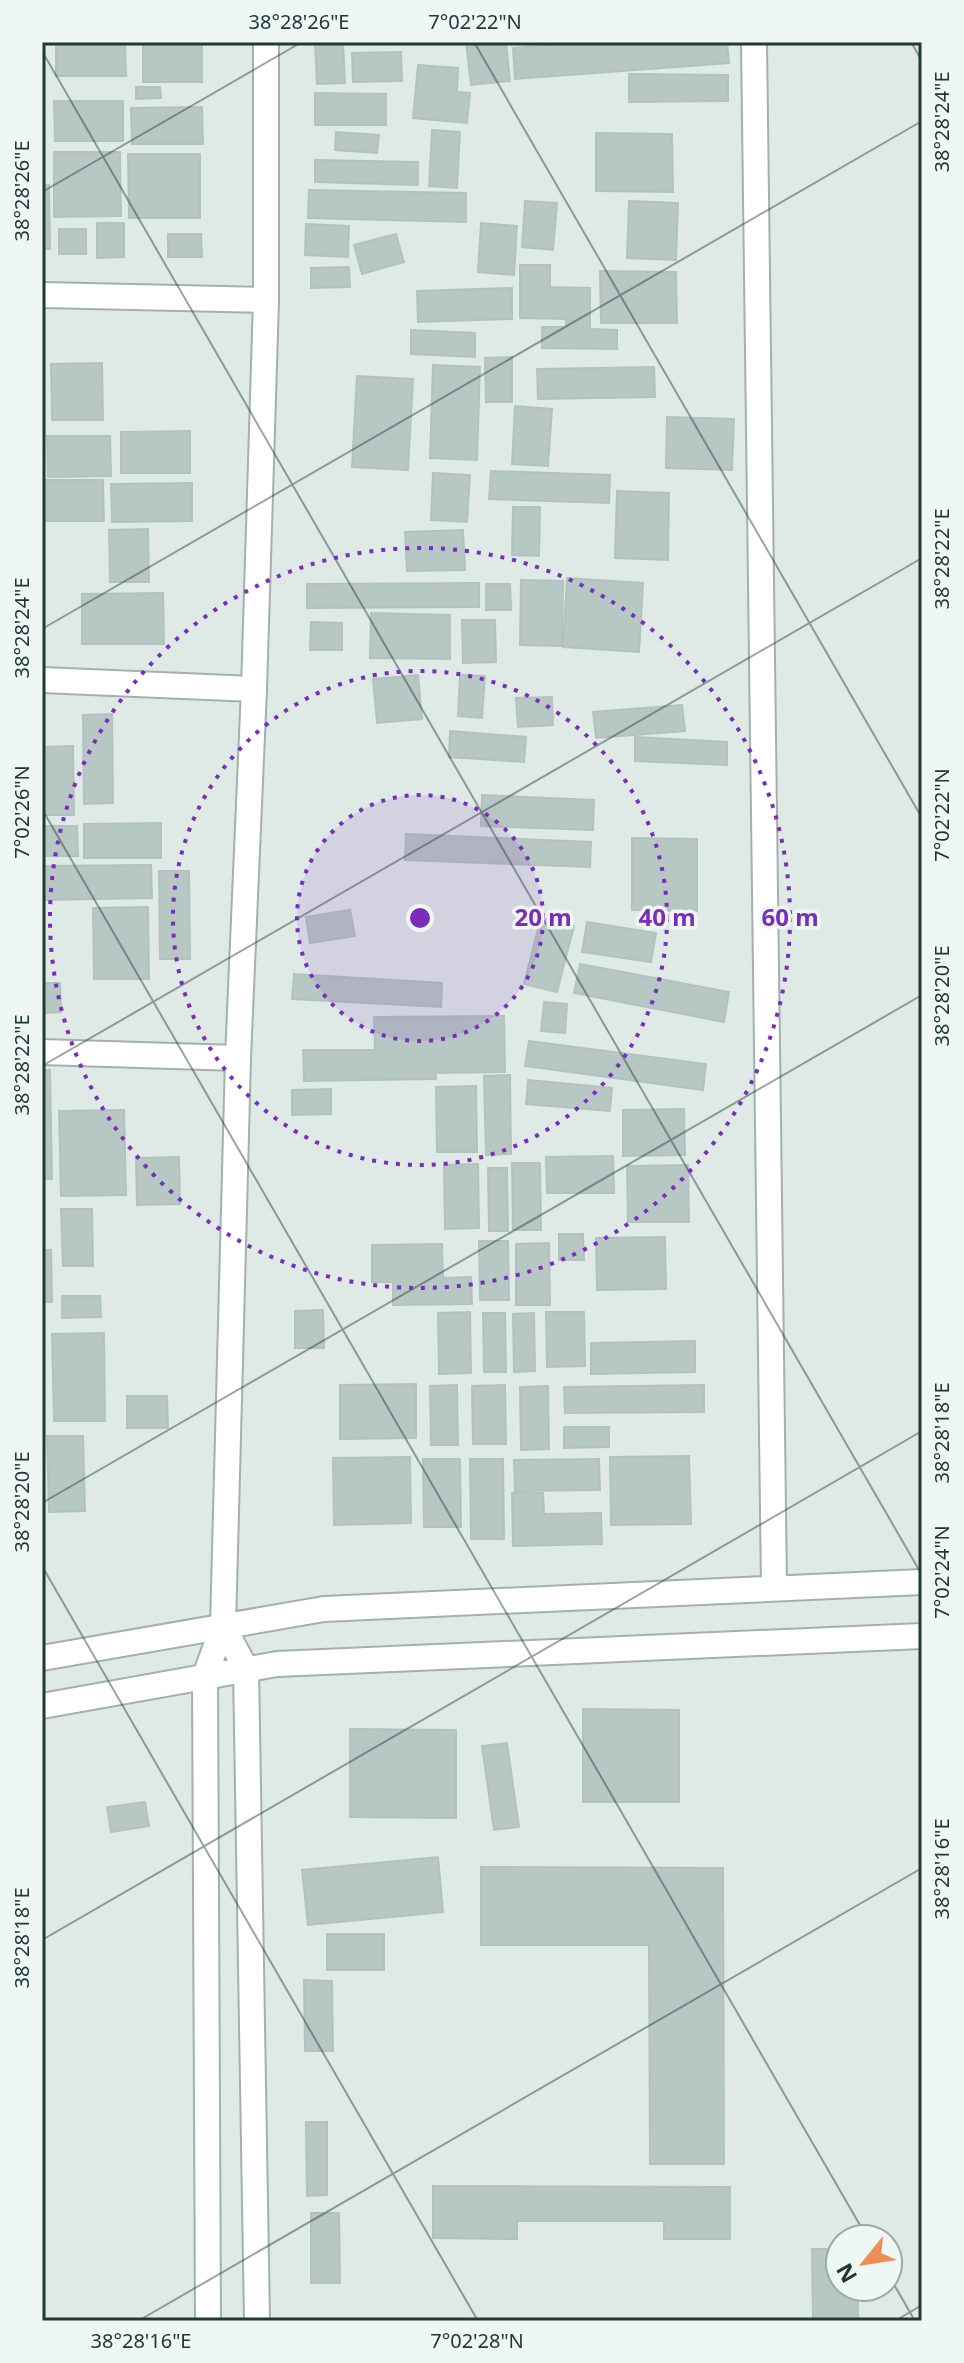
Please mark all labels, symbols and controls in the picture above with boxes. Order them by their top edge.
text: 38°28'26"E [249,8,349,35]
text: 7°02'22"N [428,8,522,35]
text: 38°28'24"E [928,72,955,172]
text: 38°28'26"E [8,141,35,241]
text: 38°28'22"E [928,509,955,609]
text: 38°28'24"E [8,578,35,678]
text: 7°02'26"N [8,765,35,859]
text: 7°02'22"N [928,768,955,862]
text: 20 m [514,900,572,933]
text: 40 m [638,900,696,933]
text: 60 m [761,900,819,933]
centre of rings [406,904,434,932]
text: 38°28'20"E [928,946,955,1046]
text: 38°28'22"E [8,1015,35,1115]
text: 38°28'18"E [928,1383,955,1483]
text: 38°28'20"E [8,1452,35,1552]
text: 7°02'24"N [928,1525,955,1619]
text: 38°28'16"E [928,1819,955,1919]
text: 38°28'18"E [8,1888,35,1988]
north arrow [824,2223,904,2303]
text: N [828,2258,863,2289]
text: 38°28'16"E [91,2327,191,2354]
text: 7°02'28"N [430,2327,524,2354]

